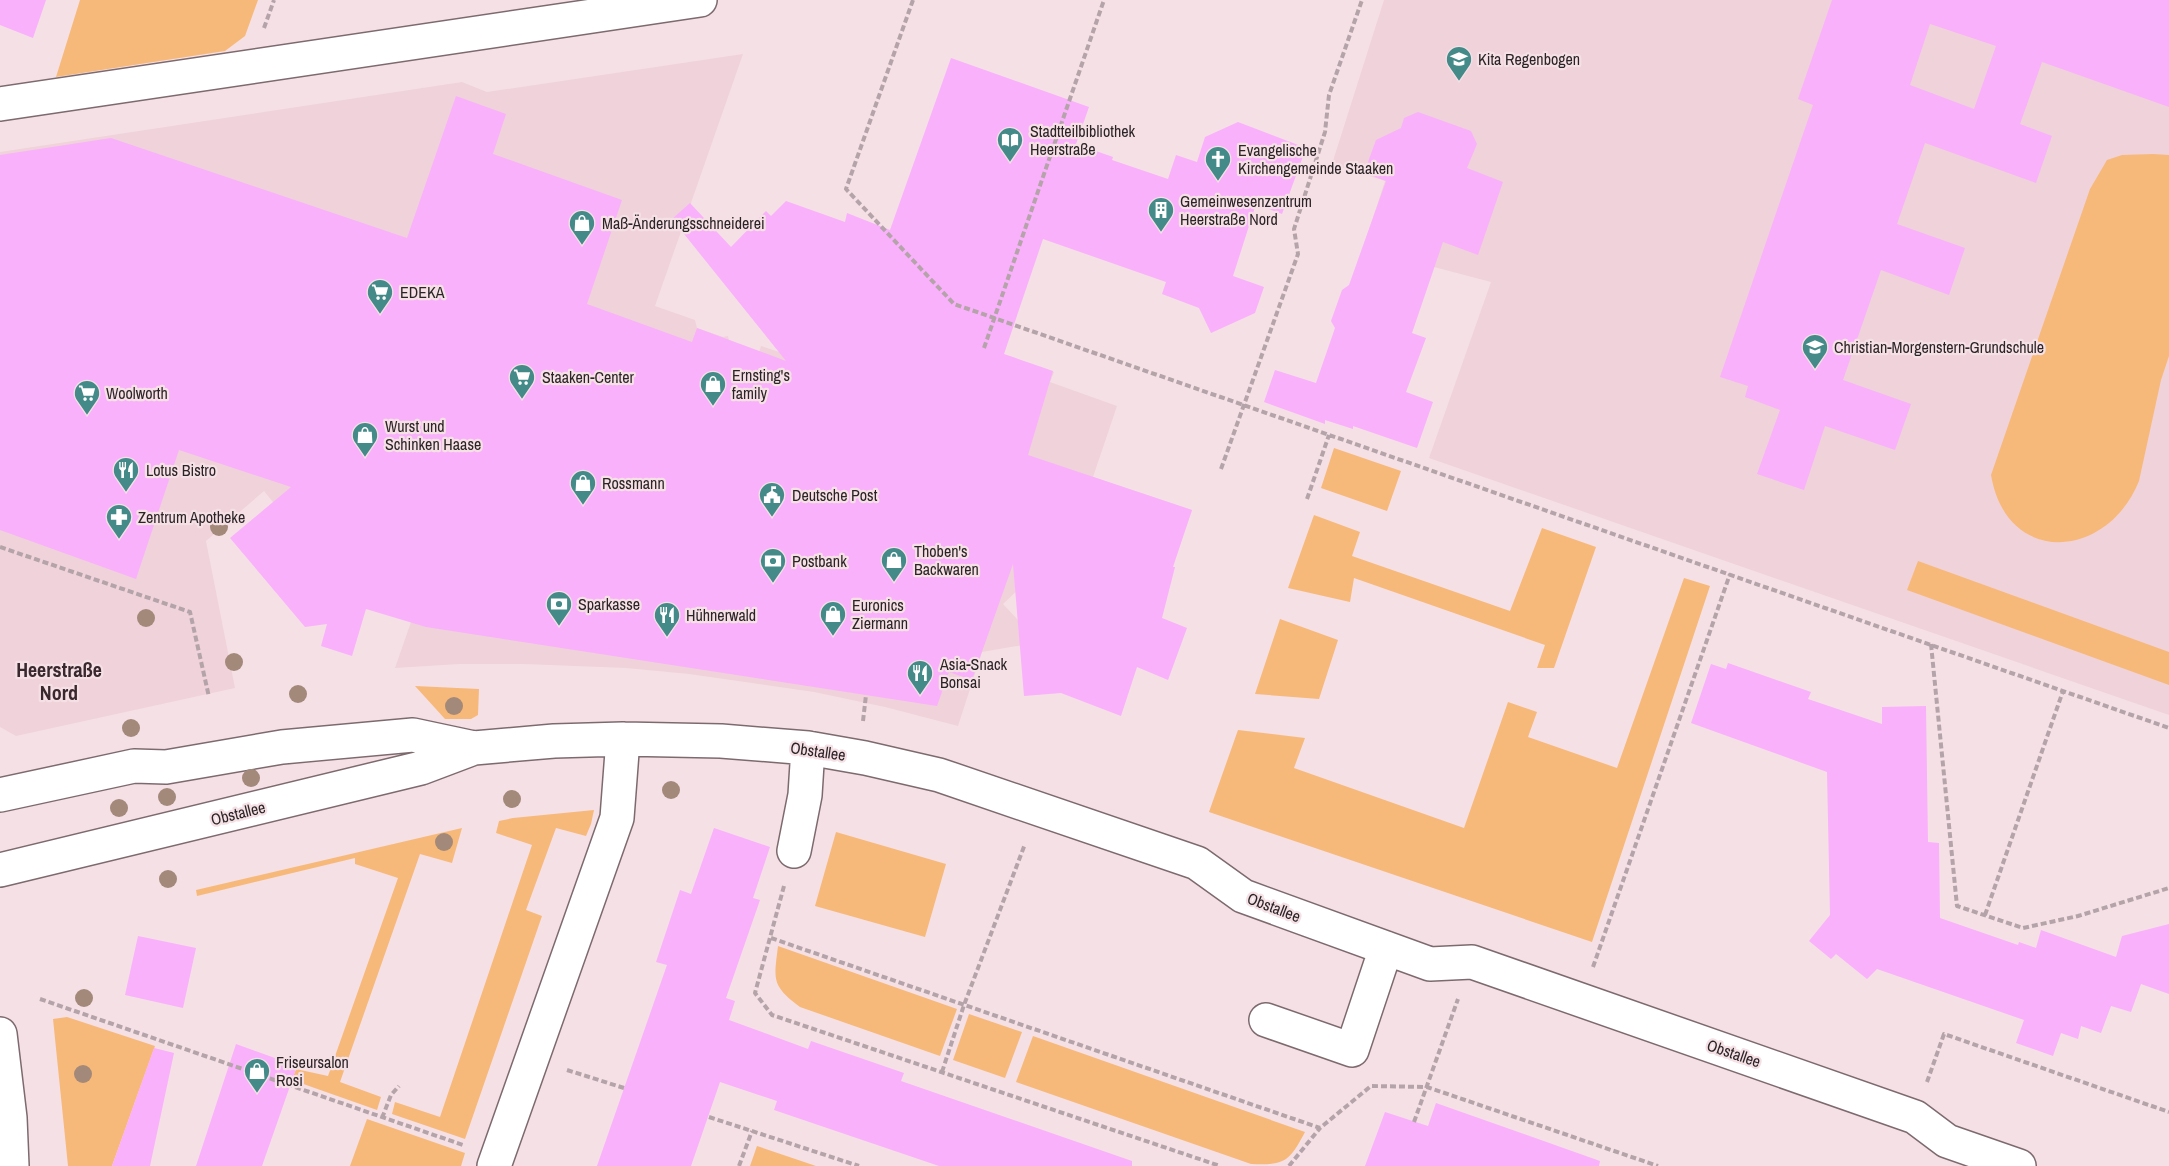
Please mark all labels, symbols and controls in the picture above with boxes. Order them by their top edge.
school or university icon: Kita Regenbogen [1444,44,1474,82]
place label: Kita Regenbogen [1478,48,1580,70]
place label: Stadtteilbibliothek Heerstraße [1030,120,1135,160]
library icon: Stadtteilbibliothek Heerstraße [995,125,1025,163]
place label: Evangelische Kirchengemeinde Staaken [1238,139,1393,179]
church icon: Evangelische Kirchengemeinde Staaken [1203,144,1233,182]
place label: Gemeinwesenzentrum Heerstraße Nord [1180,190,1312,230]
building icon: Gemeinwesenzentrum Heerstraße Nord [1146,195,1176,233]
shop icon: Maß-Änderungsschneiderei [567,208,597,246]
place label: Maß-Änderungsschneiderei [602,212,765,234]
supermarket icon: EDEKA [365,277,395,315]
place label: EDEKA [400,281,445,303]
school or university icon: Christian-Morgenstern-Grundschule [1800,332,1830,370]
place label: Christian-Morgenstern-Grundschule [1834,336,2044,358]
supermarket icon: Staaken-Center [507,362,537,400]
place label: Ernsting's family [732,364,790,404]
place label: Staaken-Center [542,366,635,388]
shop icon: Ernsting's family [698,369,728,407]
supermarket icon: Woolworth [72,378,102,416]
place label: Woolworth [106,382,168,404]
place label: Wurst und Schinken Haase [385,415,481,455]
shop icon: Wurst und Schinken Haase [350,420,380,458]
restaurant icon: Lotus Bistro [111,455,141,493]
place label: Lotus Bistro [146,459,216,481]
shop icon: Rossmann [568,468,598,506]
place label: Rossmann [602,472,665,494]
public building icon: Deutsche Post [757,480,787,518]
place label: Deutsche Post [792,484,878,506]
pharmacy icon: Zentrum Apotheke [104,502,134,540]
place label: Zentrum Apotheke [138,506,245,528]
place label: Thoben's Backwaren [914,540,979,580]
shop icon: Thoben's Backwaren [879,545,909,583]
bank icon: Postbank [758,546,788,584]
place label: Postbank [792,550,847,572]
bank icon: Sparkasse [544,589,574,627]
place label: Sparkasse [578,593,640,615]
place label: Euronics Ziermann [852,594,908,634]
shop icon: Euronics Ziermann [818,599,848,637]
restaurant icon: Hühnerwald [652,600,682,638]
place label: Hühnerwald [686,604,756,626]
place label: Asia-Snack Bonsai [939,653,1008,693]
district label: Heerstraße Nord [16,656,102,706]
restaurant icon: Asia-Snack Bonsai [905,658,935,696]
street label: Obstallee [789,736,847,766]
street label: Obstallee [208,796,268,830]
street label: Obstallee [1244,887,1304,927]
street label: Obstallee [1704,1034,1764,1072]
place label: Friseursalon Rosi [276,1051,349,1091]
shop icon: Friseursalon Rosi [242,1056,272,1094]

